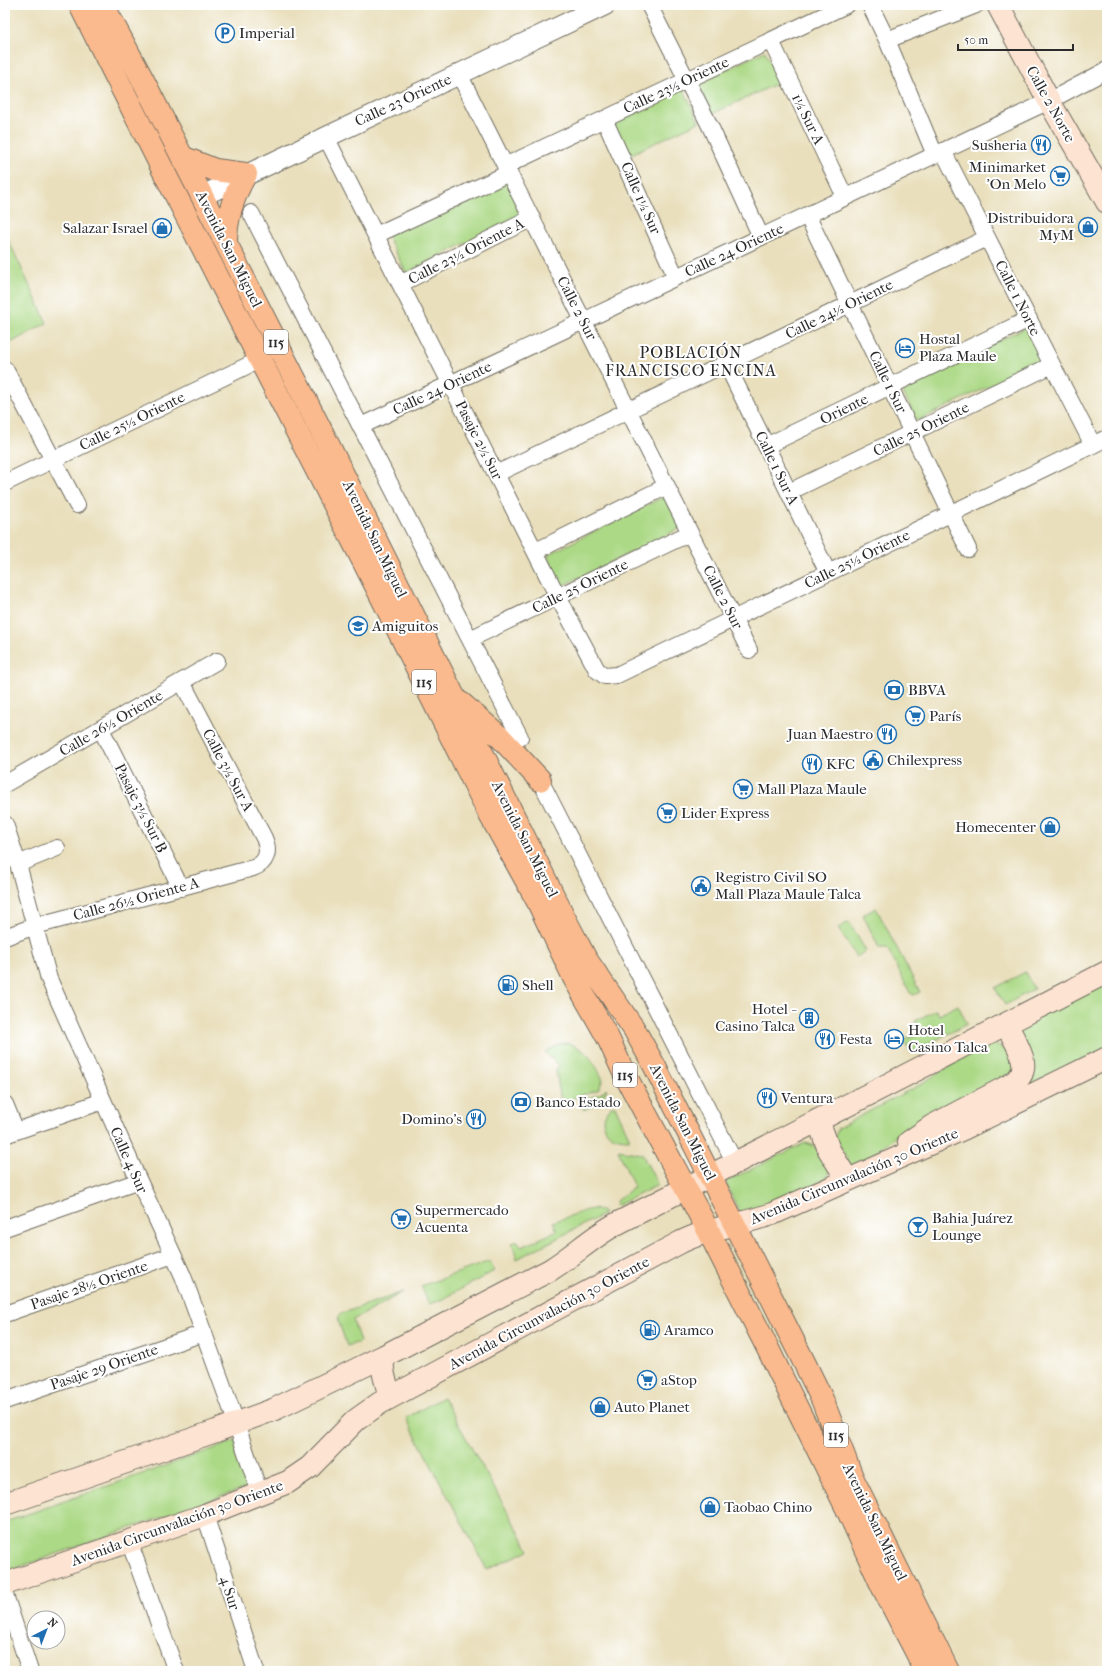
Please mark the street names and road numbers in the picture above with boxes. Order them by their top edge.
street label: Calle 23½ Oriente [620,52,732,117]
street label: Calle 2 Norte [1023,63,1080,146]
street label: Calle 23 Oriente [352,70,455,130]
street label: 1½ Sur A [788,91,828,148]
street label: Calle 1½ Sur [617,159,665,238]
street label: Avenida San Miguel [191,187,266,310]
street label: Calle 23½ Oriente A [405,214,527,288]
street label: Calle 24 Oriente [682,219,787,281]
street label: Calle 1 Norte [991,257,1045,339]
street label: Calle 2 Sur [553,273,601,344]
street label: Calle 24½ Oriente [782,275,896,343]
road number: 115 [264,330,288,354]
street label: Calle 1 Sur [865,348,911,417]
street label: Calle 24 Oriente [390,357,495,419]
street label: Calle 25½ Oriente [76,387,188,454]
street label: Oriente [817,389,872,428]
street label: Pasaje 2½ Sur [451,397,507,483]
street label: Calle 25 Oriente [870,398,972,460]
street label: Calle 1 Sur A [751,428,803,508]
street label: Avenida San Miguel [338,476,411,601]
street label: Calle 25½ Oriente [801,525,913,592]
street label: Calle 25 Oriente [529,555,631,617]
street label: Calle 2 Sur [699,562,747,633]
road number: 115 [412,670,436,694]
street label: Calle 26½ Oriente [56,686,166,760]
street label: Calle 3½ Sur A [199,726,257,815]
street label: Pasaje 3½ Sur B [111,760,171,856]
street label: Avenida San Miguel [487,777,562,900]
street label: Calle 26½ Oriente A [71,873,201,924]
street label: Avenida San Miguel [645,1060,720,1183]
road number: 115 [613,1063,637,1087]
street label: Calle 4 Sur [106,1124,152,1196]
street label: Avenida Circunvalación 30 Oriente [746,1124,961,1229]
street label: Avenida Circunvalación 30 Oriente [445,1252,653,1374]
street label: Pasaje 28½ Oriente [28,1256,151,1314]
street label: Pasaje 29 Oriente [48,1340,161,1394]
road number: 115 [824,1423,848,1447]
street label: Avenida San Miguel [838,1459,911,1584]
street label: Avenida Circunvalación 30 Oriente [68,1476,286,1570]
street label: 4 Sur [216,1574,244,1613]

